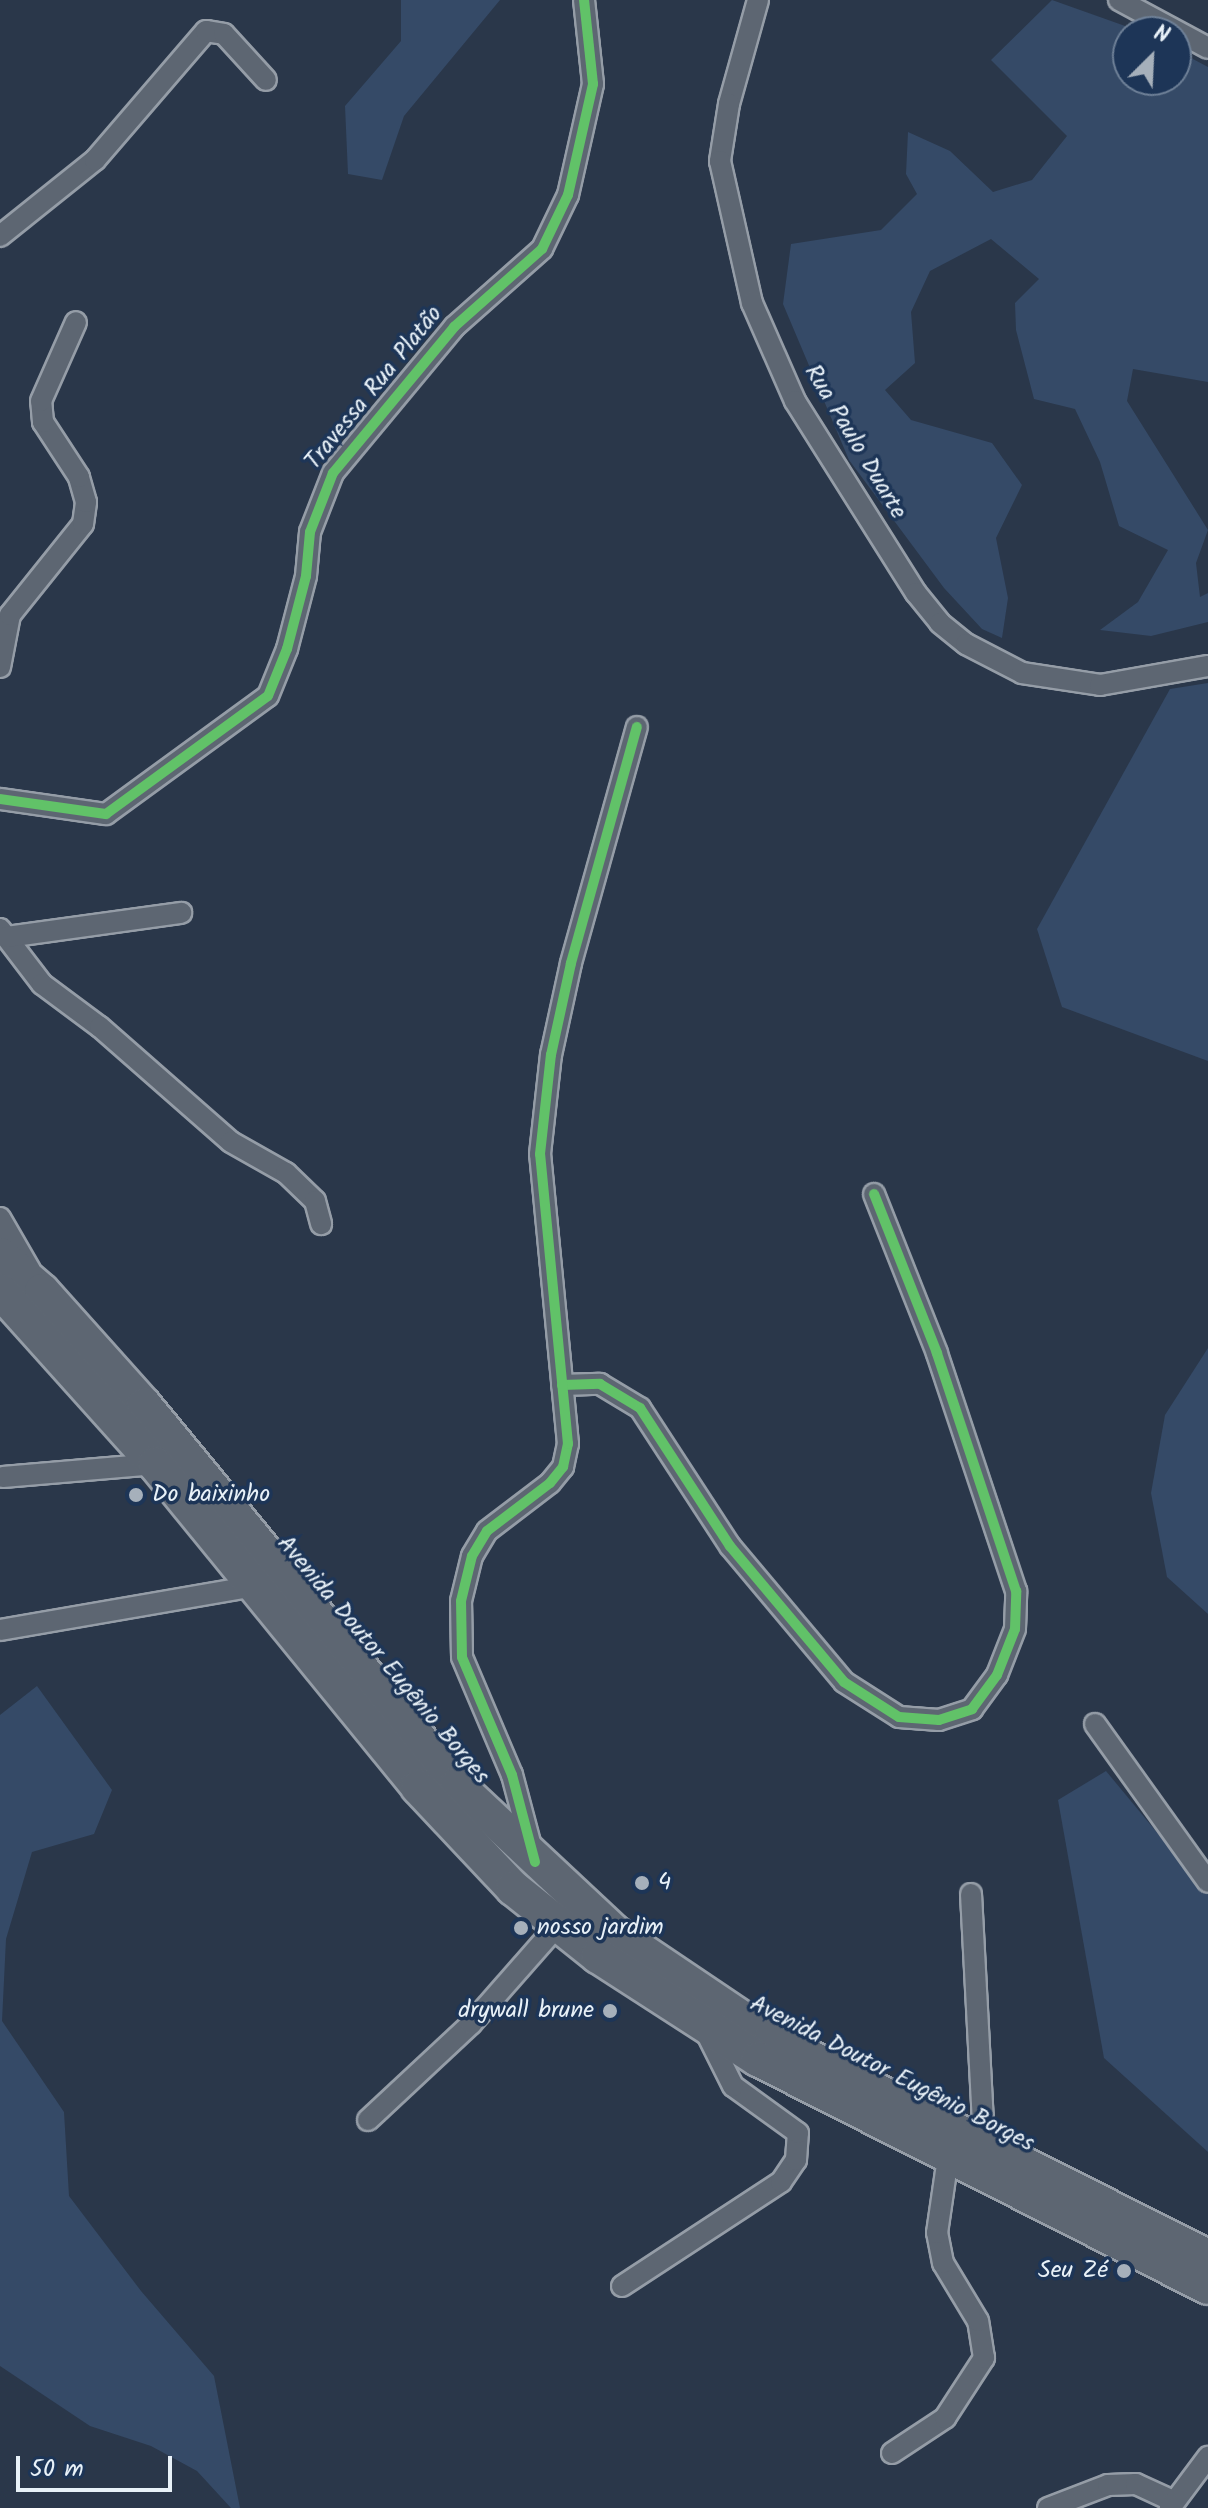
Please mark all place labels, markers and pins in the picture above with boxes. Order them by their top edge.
place label: Do baixinho [152,1481,270,1509]
marker: Do baixinho [127,1486,145,1504]
place label: 4 [658,1869,671,1897]
marker: 4 [633,1874,651,1892]
place label: nosso jardim [537,1914,664,1942]
marker: nosso jardim [512,1919,530,1937]
place label: drywall brune [458,1997,594,2025]
marker: drywall brune [601,2002,619,2020]
place label: Seu Zé [1038,2257,1108,2285]
marker: Seu Zé [1115,2262,1133,2280]

